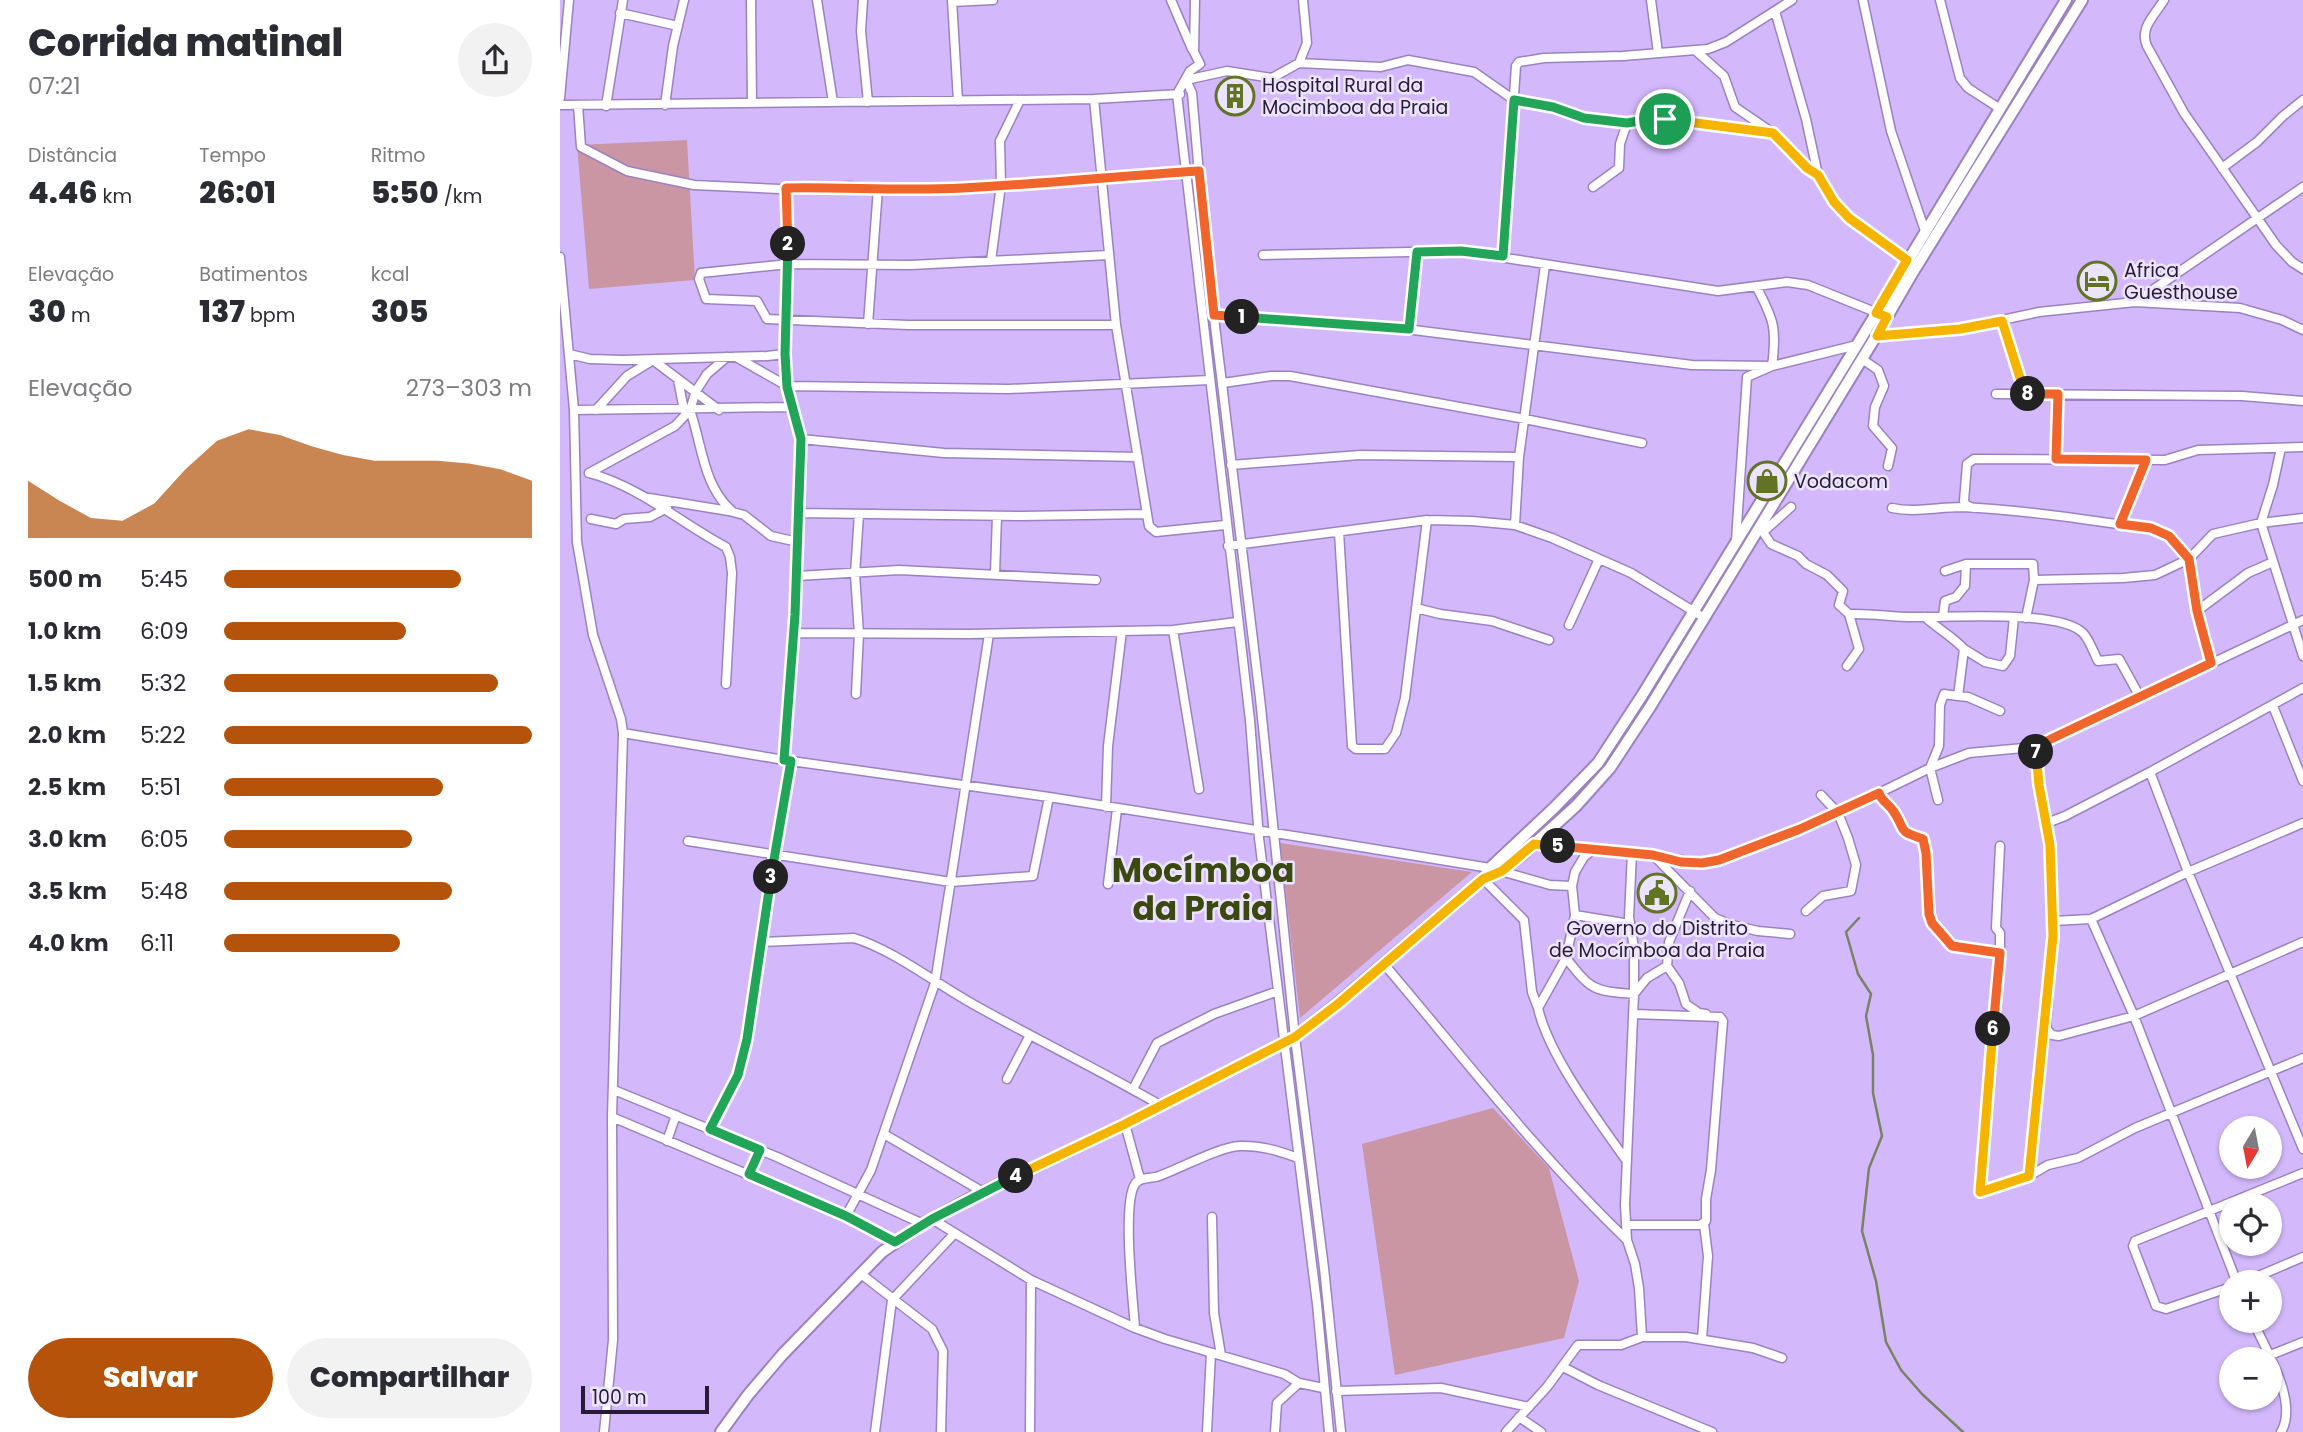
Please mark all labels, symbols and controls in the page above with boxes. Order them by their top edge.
text: Corrida matinal [28,16,343,69]
button: share [458,23,532,97]
text: 07:21 [28,70,81,102]
place label: Hospital Rural da Mocimboa da Praia [1262,72,1448,121]
building icon: Hospital Rural da Mocimboa da Praia [1214,75,1256,117]
pin [1635,89,1695,149]
icon: arrive [1646,100,1684,138]
text: Distância [28,142,117,169]
text: Tempo [199,142,266,169]
text: Ritmo [371,142,426,169]
text: 4.46 [28,171,98,214]
text: 26:01 [199,171,276,214]
text: 5:50 [371,171,439,214]
text: km [98,183,132,210]
text: /km [439,183,482,210]
pin: 2 [770,226,806,262]
text: 2 [782,230,793,257]
place label: Africa Guesthouse [2124,257,2238,306]
hotel icon: Africa Guesthouse [2076,260,2118,302]
text: Elevação [28,261,114,288]
text: Batimentos [199,261,308,288]
text: kcal [371,261,410,288]
text: 30 [28,290,66,333]
text: 137 [199,290,245,333]
text: 305 [371,290,428,333]
pin: 1 [1224,300,1260,334]
text: m [66,302,91,329]
text: bpm [245,302,295,329]
text: 1 [1238,303,1245,330]
text: Elevação [28,372,132,404]
text: 273–303 m [406,372,532,404]
pin: 8 [2010,376,2046,412]
text: 8 [2021,380,2034,407]
shop icon: Vodacom [1746,460,1788,502]
place label: Vodacom [1794,468,1888,495]
text: 500 m [28,563,102,595]
text: 5:45 [140,563,188,595]
text: 1.0 km [28,615,102,647]
text: 6:09 [140,615,188,647]
text: 1.5 km [28,667,102,699]
text: 5:32 [140,667,186,699]
text: 2.0 km [28,719,106,751]
text: 5:22 [140,719,186,751]
pin: 7 [2018,734,2054,770]
text: 7 [2030,738,2041,765]
text: 2.5 km [28,771,106,803]
text: 5:51 [140,771,181,803]
text: 3.0 km [28,823,107,855]
text: 6:05 [140,823,188,855]
pin: 5 [1541,828,1576,864]
text: 5 [1551,832,1564,859]
district label: Mocímboa da Praia [1112,847,1294,932]
pin: 3 [754,860,788,894]
text: 3 [765,863,776,890]
public building icon: Governo do Distrito de Mocímboa da Praia [1636,872,1678,914]
text: 3.5 km [28,875,107,907]
text: 5:48 [140,875,188,907]
place label: Governo do Distrito de Mocímboa da Praia [1549,915,1765,964]
text: 4.0 km [28,927,109,959]
text: 6:11 [140,927,174,959]
pin: 6 [1976,1012,2010,1046]
text: 6 [1986,1015,1999,1042]
north arrow [2219,1116,2282,1180]
map controls [2219,1116,2282,1410]
pin: 4 [998,1158,1034,1194]
text: 4 [1009,1162,1022,1189]
button: locate [2219,1193,2282,1256]
button: + [2219,1270,2282,1333]
button: Salvar [28,1338,273,1418]
button: Compartilhar [287,1338,532,1418]
button: − [2219,1347,2282,1410]
scale bar [581,1383,709,1415]
text: 100 m [592,1384,647,1411]

